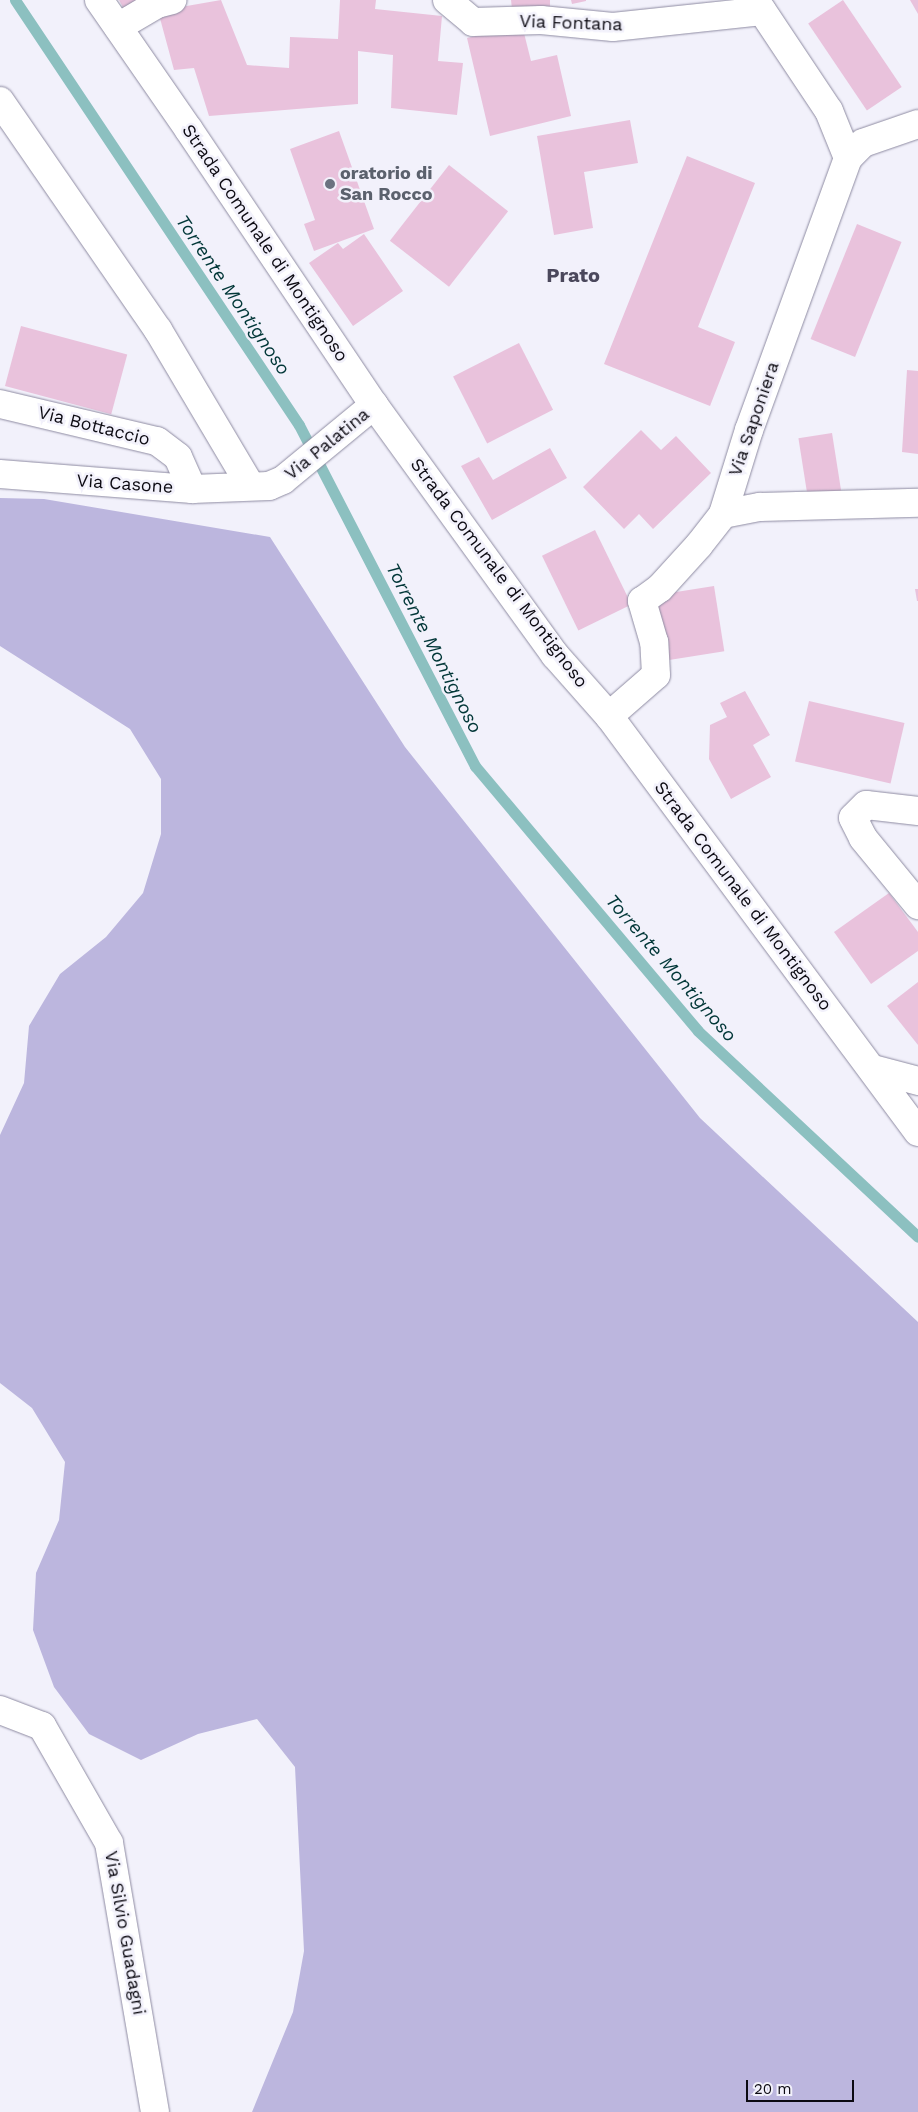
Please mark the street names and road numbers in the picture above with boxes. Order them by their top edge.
street label: Via Fontana [519,10,623,36]
street label: Strada Comunale di Montignoso [177,120,353,366]
street label: Via Saponiera [724,359,784,479]
street label: Via Bottaccio [36,402,152,450]
street label: Via Palatina [280,403,374,485]
street label: Strada Comunale di Montignoso [405,454,593,692]
street label: Via Casone [76,470,174,498]
street label: Strada Comunale di Montignoso [649,777,837,1015]
street label: Via Silvio Guadagni [100,1849,150,2017]

